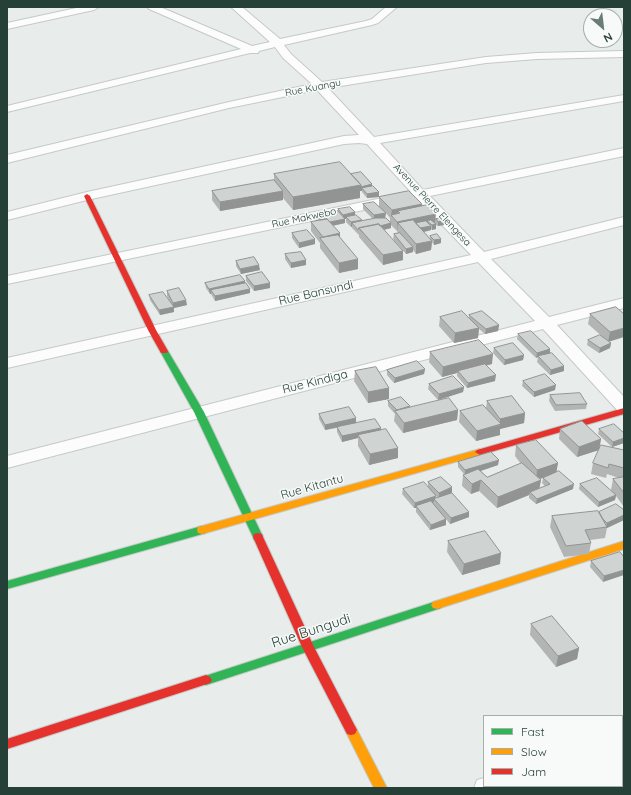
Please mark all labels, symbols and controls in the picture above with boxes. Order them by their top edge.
north arrow [583,8,623,48]
text: N [601,30,615,46]
street label: Rue Kuangu [284,77,342,99]
street label: Avenue Pierre Elengesa [391,161,473,249]
street label: Rue Makwebo [271,205,337,231]
street label: Rue Bansundi [277,277,355,309]
street label: Rue Kindiga [281,367,349,397]
street label: Rue Kitantu [279,471,345,503]
street label: Rue Bungudi [269,610,353,652]
legend [483,715,623,787]
text: Fast [521,724,545,739]
text: Slow [521,744,547,759]
text: Jam [521,764,546,779]

